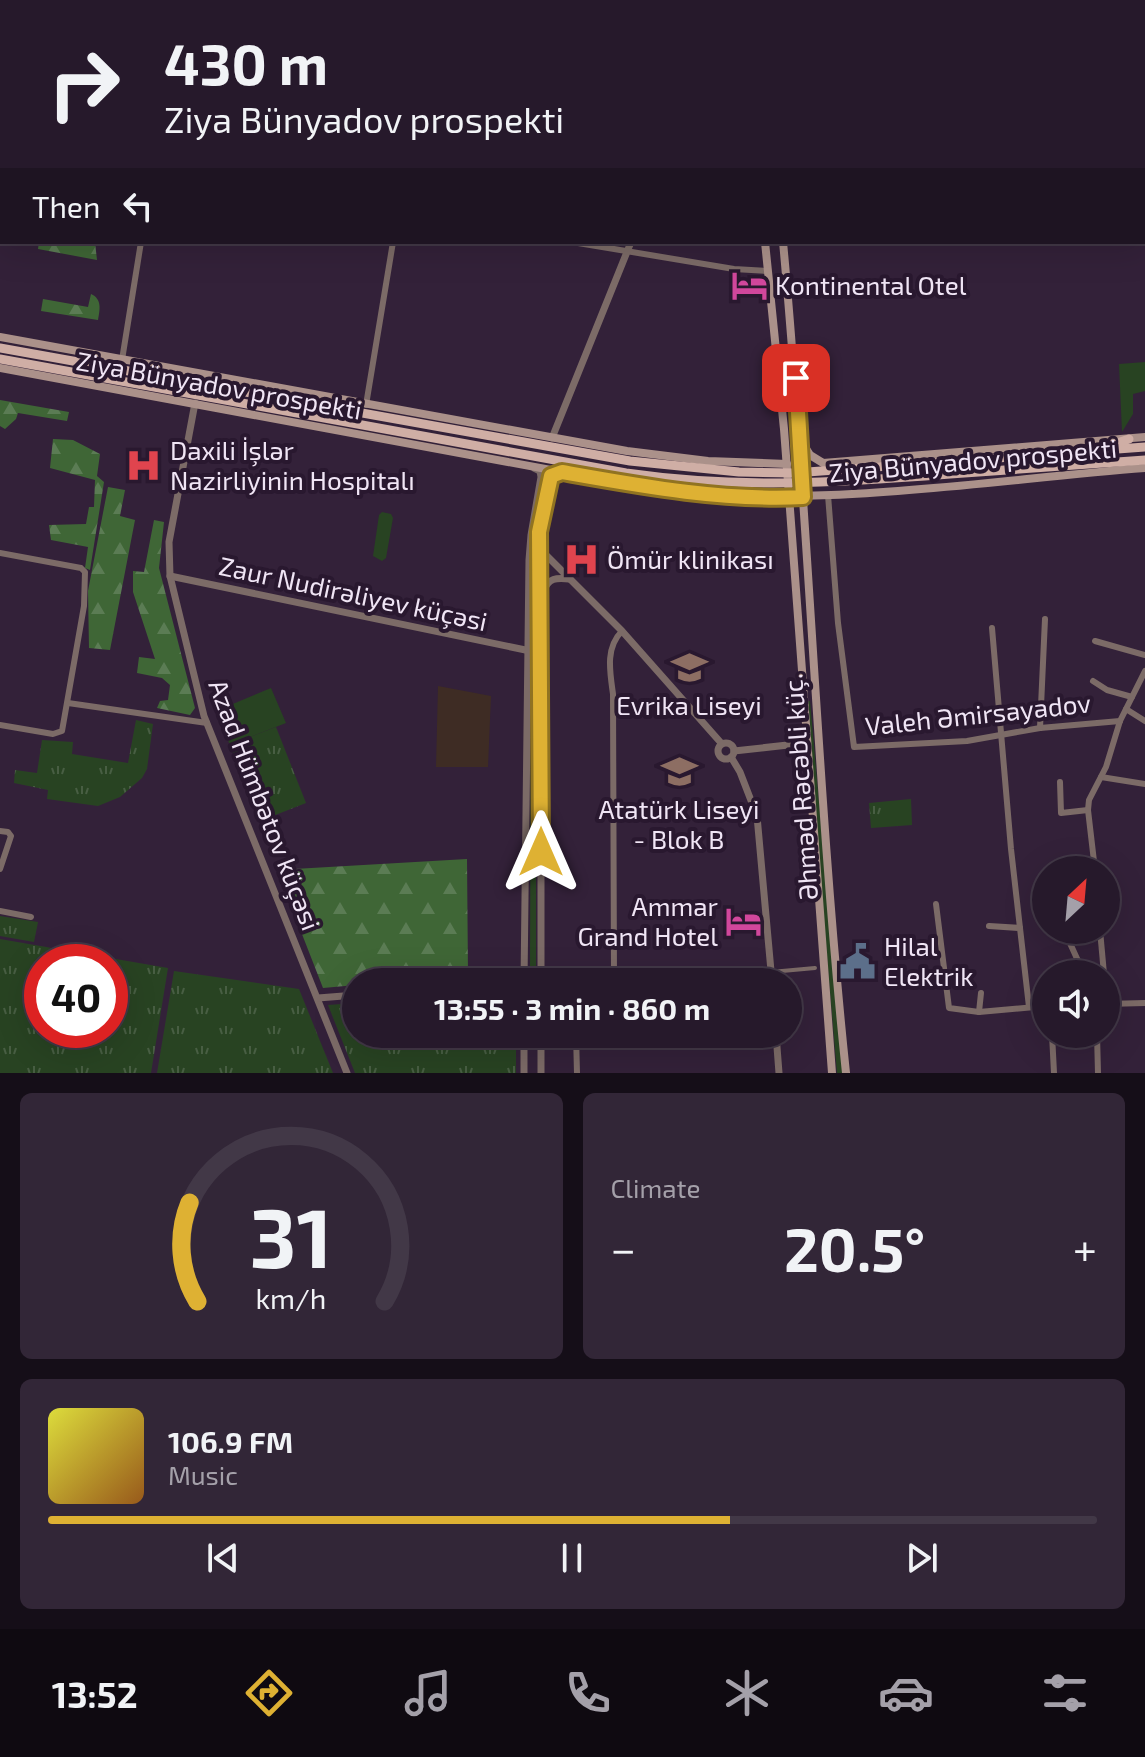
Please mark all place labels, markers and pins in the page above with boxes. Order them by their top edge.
hotel icon: Kontinental Otel [730,267,768,305]
place label: Kontinental Otel [775,269,967,300]
pin [762,344,830,412]
place label: Daxili İşlər Nazirliyinin Hospitalı [170,434,415,495]
hospital icon: Daxili İşlər Nazirliyinin Hospitalı [125,447,163,485]
hospital icon: Ömür klinikası [562,541,600,579]
place label: Ömür klinikası [607,543,774,574]
school or university icon: Evrika Liseyi [670,648,708,686]
place label: Evrika Liseyi [616,689,762,720]
school or university icon: Atatürk Liseyi - Blok B [660,752,698,790]
place label: Atatürk Liseyi - Blok B [598,793,760,854]
place label: Ammar Grand Hotel [577,890,718,951]
hotel icon: Ammar Grand Hotel [725,903,763,941]
place label: Hilal Elektrik [884,930,974,991]
public building icon: Hilal Elektrik [839,943,877,981]

